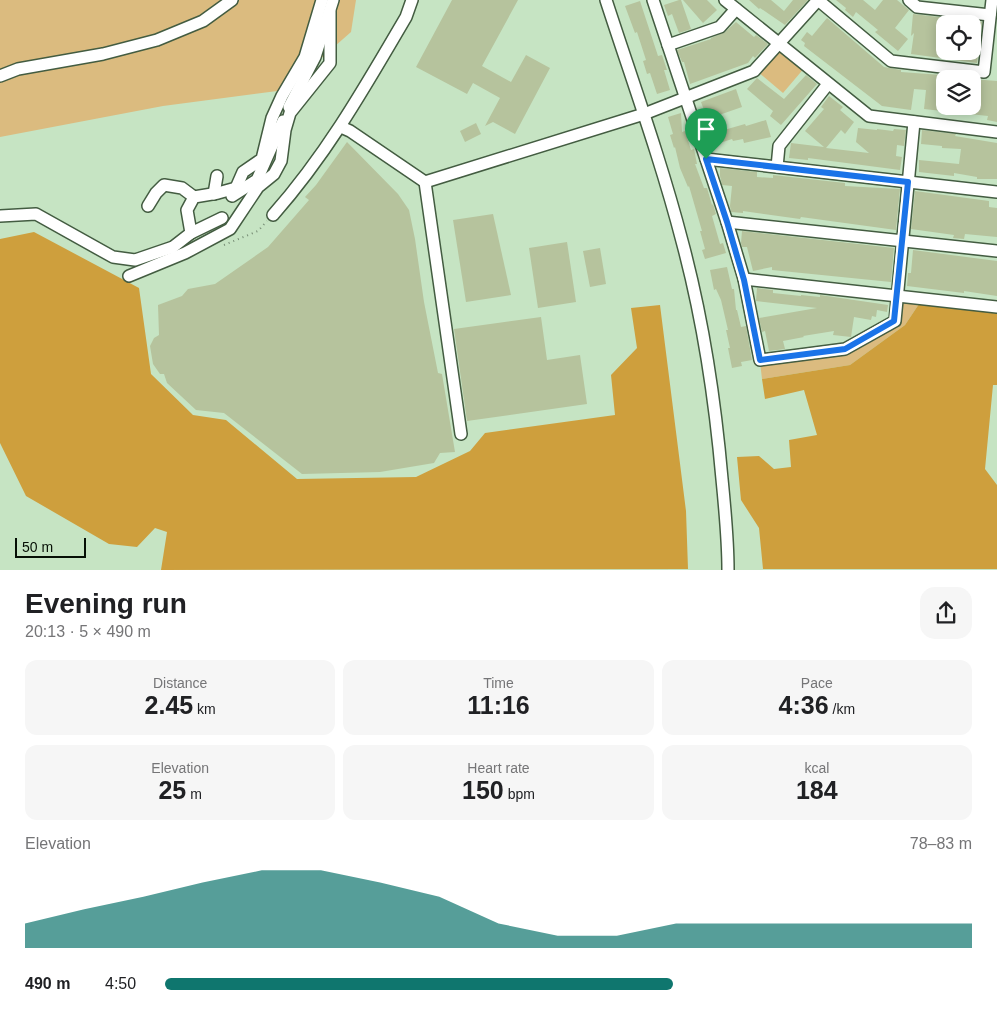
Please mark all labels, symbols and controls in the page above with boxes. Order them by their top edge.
map controls [936,15,981,115]
button: locate [936,15,981,60]
button: layers [936,70,981,115]
pin [685,108,727,159]
icon: arrive [692,115,720,143]
scale bar [15,534,86,558]
text: 50 m [22,539,53,555]
button: share [920,587,972,639]
text: Evening run [25,588,187,619]
text: 20:13 · 5 × 490 m [25,623,151,640]
text: Distance [153,675,207,691]
text: Time [483,675,514,691]
text: Pace [801,675,833,691]
text: 2.45 [145,691,193,719]
text: 11:16 [467,691,530,719]
text: 4:36 [779,691,829,719]
text: km [193,701,216,717]
text: /km [829,701,855,717]
text: Elevation [151,760,209,776]
text: Heart rate [467,760,530,776]
text: kcal [804,760,829,776]
text: 25 [158,776,186,804]
text: 150 [462,776,504,804]
text: 184 [796,776,838,804]
text: m [186,786,202,802]
text: bpm [504,786,535,802]
text: Elevation [25,835,91,852]
text: 78–83 m [910,835,972,852]
text: 490 m [25,975,70,992]
text: 4:50 [105,975,136,992]

